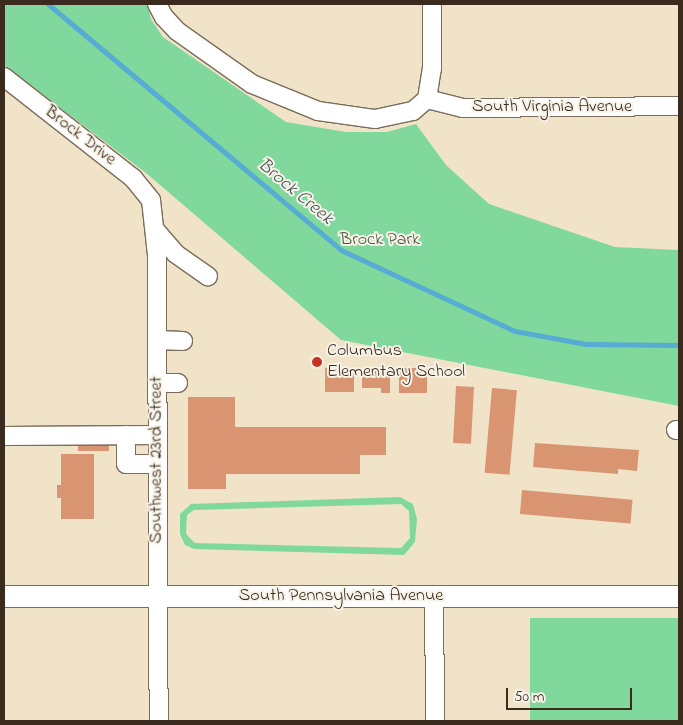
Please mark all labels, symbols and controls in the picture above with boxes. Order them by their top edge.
street label: South Virginia Avenue [472,96,632,118]
street label: Brock Drive [40,101,120,171]
water label: Brock Creek [253,154,337,230]
park label: Brock Park [340,229,420,251]
place label: Columbus Elementary School [327,341,465,384]
marker: Columbus Elementary School [311,356,323,368]
street label: Southwest 23rd Street [146,376,168,544]
street label: South Pennsylvania Avenue [239,585,443,607]
scale bar [508,678,634,710]
text: 50 m [514,686,544,708]

